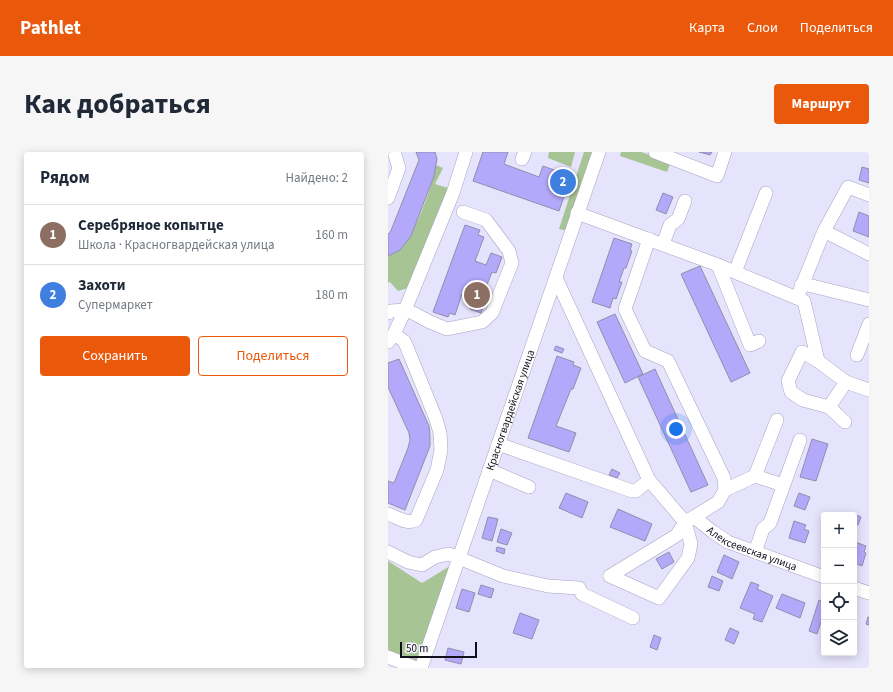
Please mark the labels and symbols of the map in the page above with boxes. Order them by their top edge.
pin: 2 [550,167,576,197]
pin: 1 [464,280,490,310]
street label: Красногвардейская улица [482,347,538,472]
your location [666,419,686,439]
street label: Алексеевская улица [704,523,799,574]
scale bar [400,640,477,659]

